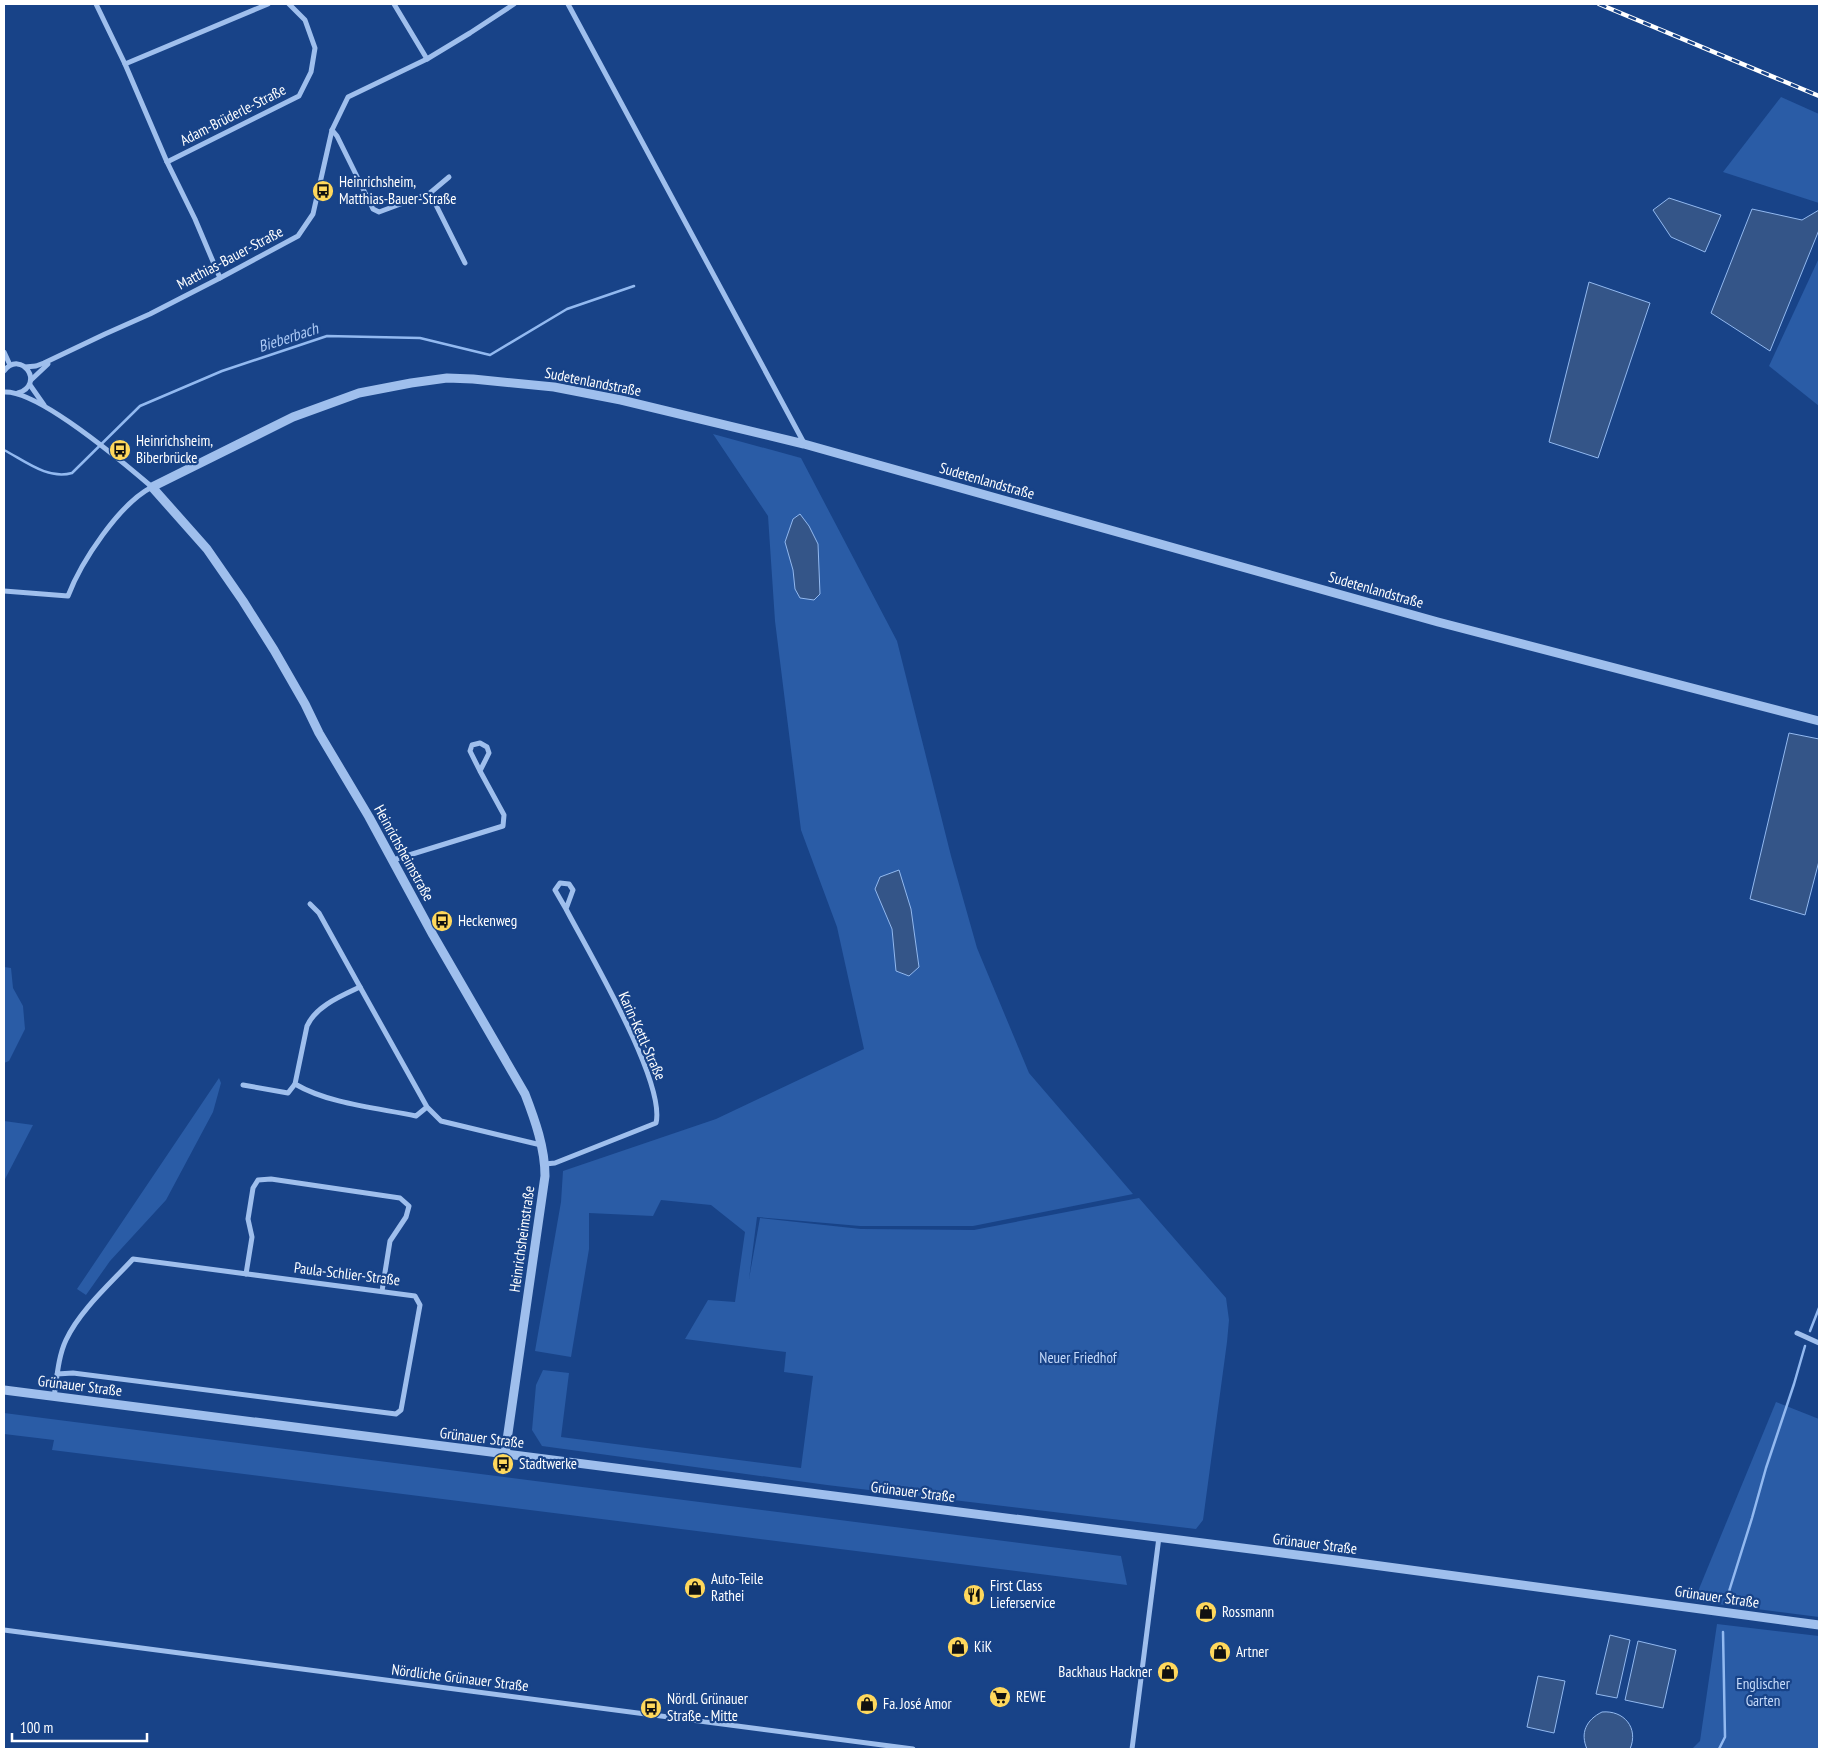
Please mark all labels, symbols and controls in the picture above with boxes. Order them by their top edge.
street label: Adam-Brüderle-Straße [177,80,289,149]
place label: Heinrichsheim, Matthias-Bauer-Straße [339,172,457,208]
bus stop icon: Heinrichsheim, Matthias-Bauer-Straße [311,179,335,203]
street label: Matthias-Bauer-Straße [173,222,286,294]
water label: Bieberbach [256,318,321,356]
street label: Sudetenlandstraße [543,363,643,400]
place label: Heinrichsheim, Biberbrücke [136,431,213,467]
bus stop icon: Heinrichsheim, Biberbrücke [108,438,132,462]
street label: Sudetenlandstraße [938,458,1037,503]
street label: Sudetenlandstraße [1327,567,1426,612]
street label: Heinrichsheimstraße [370,801,439,904]
bus stop icon: Heckenweg [430,909,454,933]
place label: Heckenweg [458,911,517,930]
street label: Karin-Kettl-Straße [615,989,670,1083]
street label: Heinrichsheimstraße [505,1185,538,1293]
street label: Paula-Schlier-Straße [293,1258,401,1289]
park label: Neuer Friedhof [1039,1348,1118,1367]
street label: Grünauer Straße [37,1371,123,1400]
street label: Grünauer Straße [439,1423,525,1452]
bus stop icon: Stadtwerke [491,1452,515,1476]
place label: Stadtwerke [519,1454,577,1473]
street label: Grünauer Straße [870,1477,956,1506]
street label: Grünauer Straße [1272,1529,1358,1558]
place label: Auto-Teile Rathei [711,1569,764,1605]
shop icon: Auto-Teile Rathei [683,1576,707,1600]
place label: First Class Lieferservice [990,1576,1055,1612]
street label: Grünauer Straße [1674,1581,1760,1612]
restaurant icon: First Class Lieferservice [962,1583,986,1607]
shop icon: Rossmann [1194,1600,1218,1624]
place label: Rossmann [1222,1602,1274,1621]
shop icon: KiK [946,1635,970,1659]
place label: KiK [974,1637,993,1656]
shop icon: Artner [1208,1640,1232,1664]
place label: Artner [1236,1642,1269,1661]
street label: Nördliche Grünauer Straße [390,1660,530,1695]
shop icon: Backhaus Hackner [1156,1660,1180,1684]
place label: Backhaus Hackner [1058,1662,1153,1681]
park label: Englischer Garten [1736,1674,1791,1710]
supermarket icon: REWE [988,1685,1012,1709]
place label: REWE [1016,1687,1046,1706]
place label: Nördl. Grünauer Straße - Mitte [667,1689,749,1725]
shop icon: Fa. José Amor [855,1692,879,1716]
place label: Fa. José Amor [883,1694,953,1713]
bus stop icon: Nördl. Grünauer Straße - Mitte [639,1696,663,1720]
scale bar [12,1710,148,1742]
text: 100 m [20,1718,53,1737]

